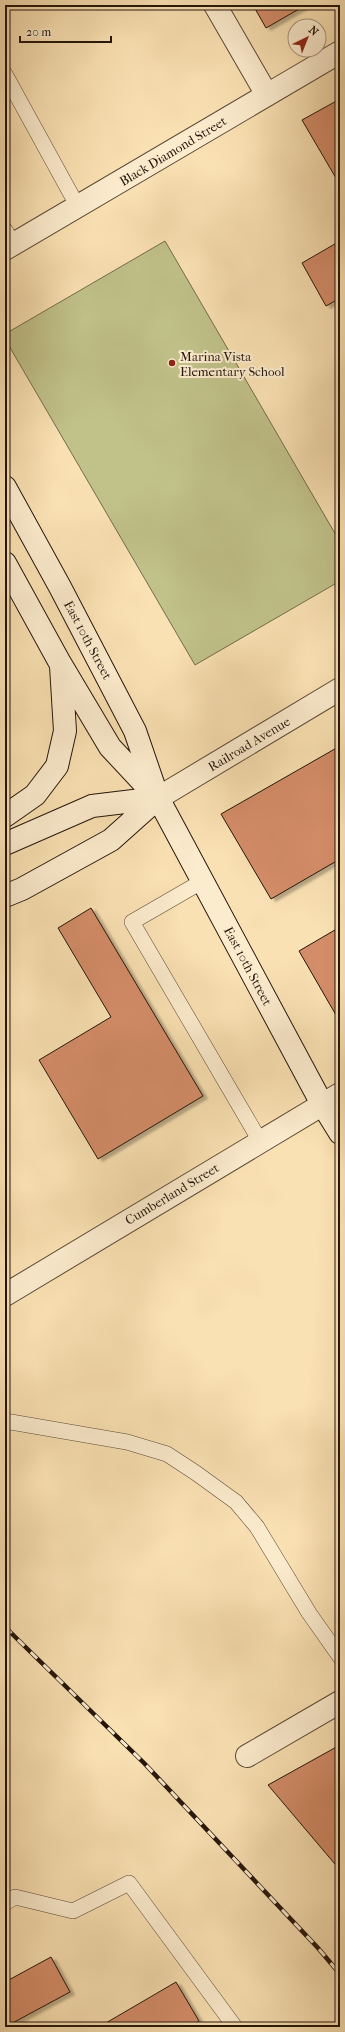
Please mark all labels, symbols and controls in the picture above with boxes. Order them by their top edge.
scale bar [20,18,111,44]
north arrow [287,18,327,58]
text: N [306,23,321,39]
text: 20 m [26,25,51,39]
street label: Black Diamond Street [117,113,229,189]
place label: Marina Vista Elementary School [180,349,285,379]
marker: Marina Vista Elementary School [167,358,177,368]
street label: East 10th Street [61,598,115,682]
street label: Railroad Avenue [205,713,293,774]
street label: East 10th Street [221,924,275,1008]
street label: Cumberland Street [122,1160,222,1228]

